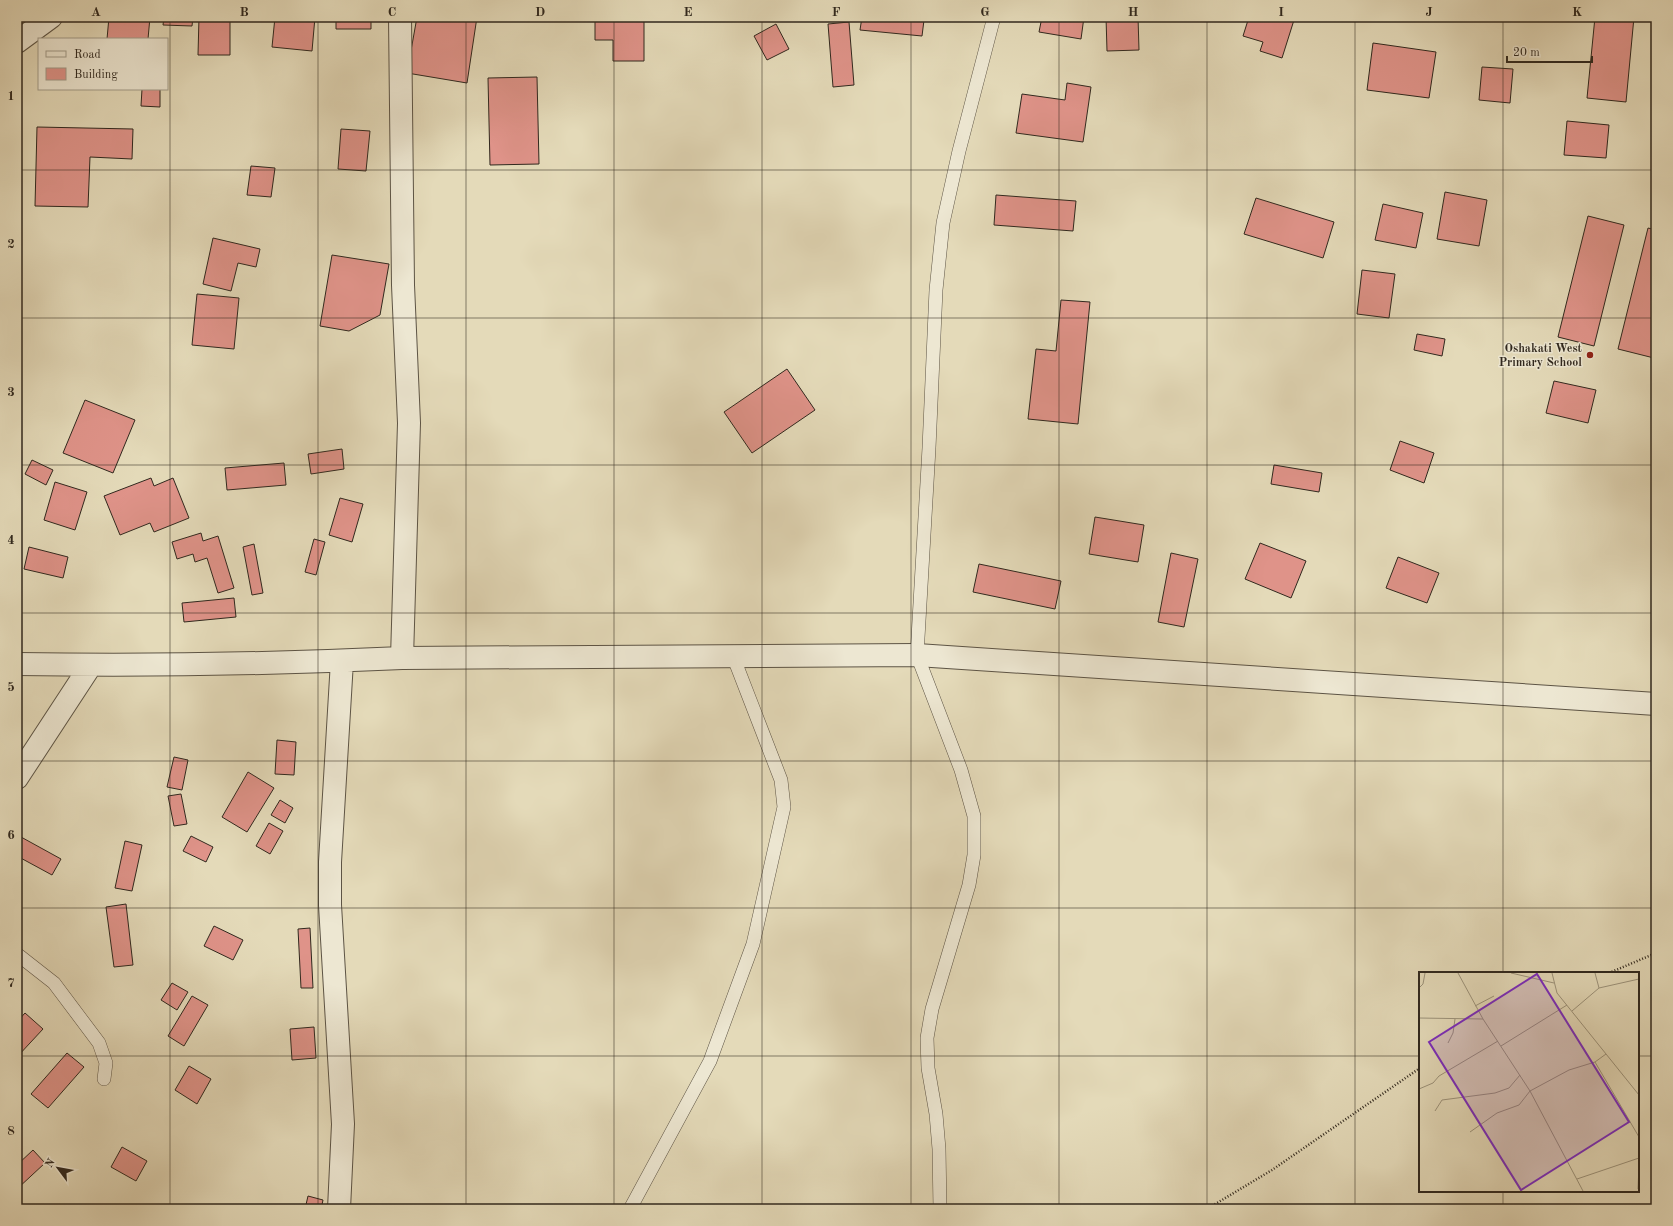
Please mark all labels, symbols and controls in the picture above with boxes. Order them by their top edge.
text: A [91,6,101,19]
text: B [239,6,249,19]
text: C [388,6,396,19]
text: D [535,6,545,19]
text: E [684,6,693,19]
text: F [832,6,841,19]
text: G [980,6,990,19]
text: H [1128,6,1139,19]
text: I [1278,6,1284,19]
text: J [1425,6,1433,19]
text: K [1572,6,1582,19]
legend [38,38,168,90]
scale bar [1507,38,1592,64]
text: 20 m [1513,47,1540,59]
text: Road [74,49,101,61]
text: Building [74,69,118,81]
text: 1 [7,90,15,103]
text: 2 [7,238,15,251]
place label: Oshakati West Primary School [1499,343,1583,369]
marker: Oshakati West Primary School [1585,350,1595,360]
text: 3 [7,386,15,399]
text: 4 [7,534,15,547]
text: 5 [7,681,15,694]
text: 6 [7,829,15,842]
inset map [1419,972,1639,1192]
text: 7 [7,977,15,990]
text: 8 [7,1125,15,1138]
north arrow [38,1148,78,1188]
text: N [44,1157,58,1170]

